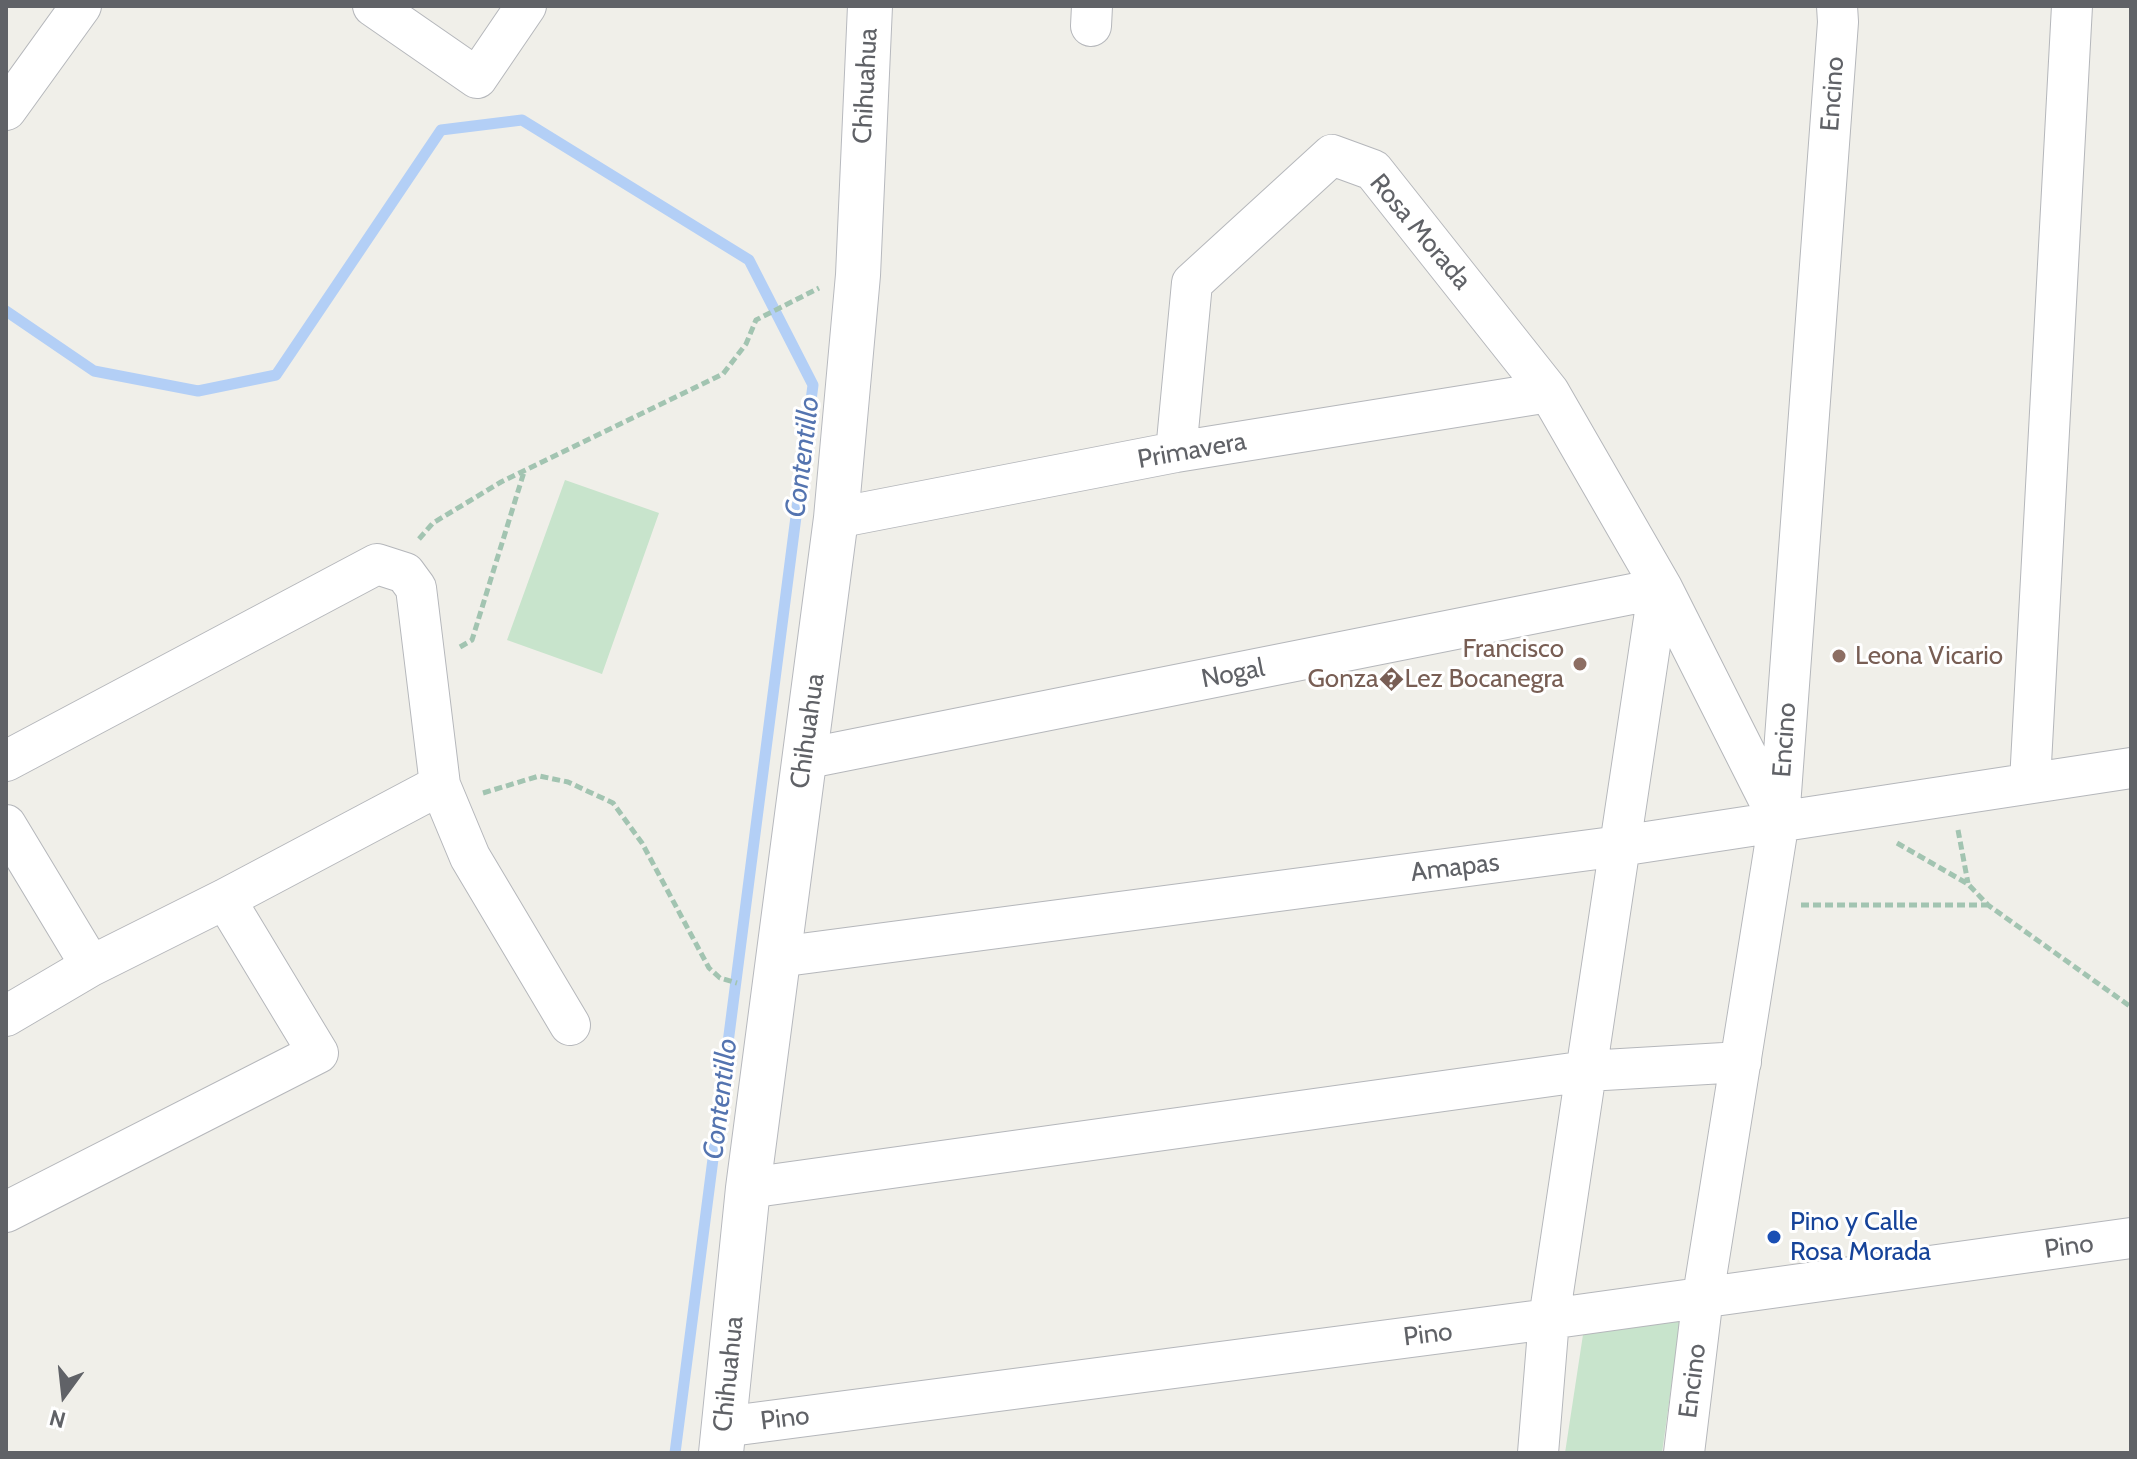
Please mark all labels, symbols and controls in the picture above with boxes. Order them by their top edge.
street label: Chihuahua [847,27,885,145]
street label: Encino [1815,56,1851,132]
street label: Rosa Morada [1363,168,1477,296]
water label: Contentillo [779,395,827,519]
street label: Primavera [1135,426,1249,476]
place label: Francisco Gonza�Lez Bocanegra [1308,633,1564,694]
place label: Leona Vicario [1855,640,2003,672]
marker: Leona Vicario [1830,647,1848,665]
street label: Nogal [1199,653,1267,695]
marker: Francisco Gonza�Lez Bocanegra [1571,655,1589,673]
street label: Chihuahua [784,671,832,791]
street label: Encino [1767,702,1803,778]
street label: Amapas [1409,847,1501,889]
water label: Contentillo [697,1037,745,1161]
place label: Pino y Calle Rosa Morada [1790,1206,1931,1268]
marker: Pino y Calle Rosa Morada [1765,1228,1783,1246]
street label: Pino [2043,1228,2095,1266]
street label: Chihuahua [707,1315,751,1433]
street label: Pino [1402,1317,1454,1353]
street label: Encino [1673,1342,1713,1420]
north arrow [24,1355,104,1435]
street label: Pino [759,1401,811,1437]
text: N [47,1404,69,1434]

